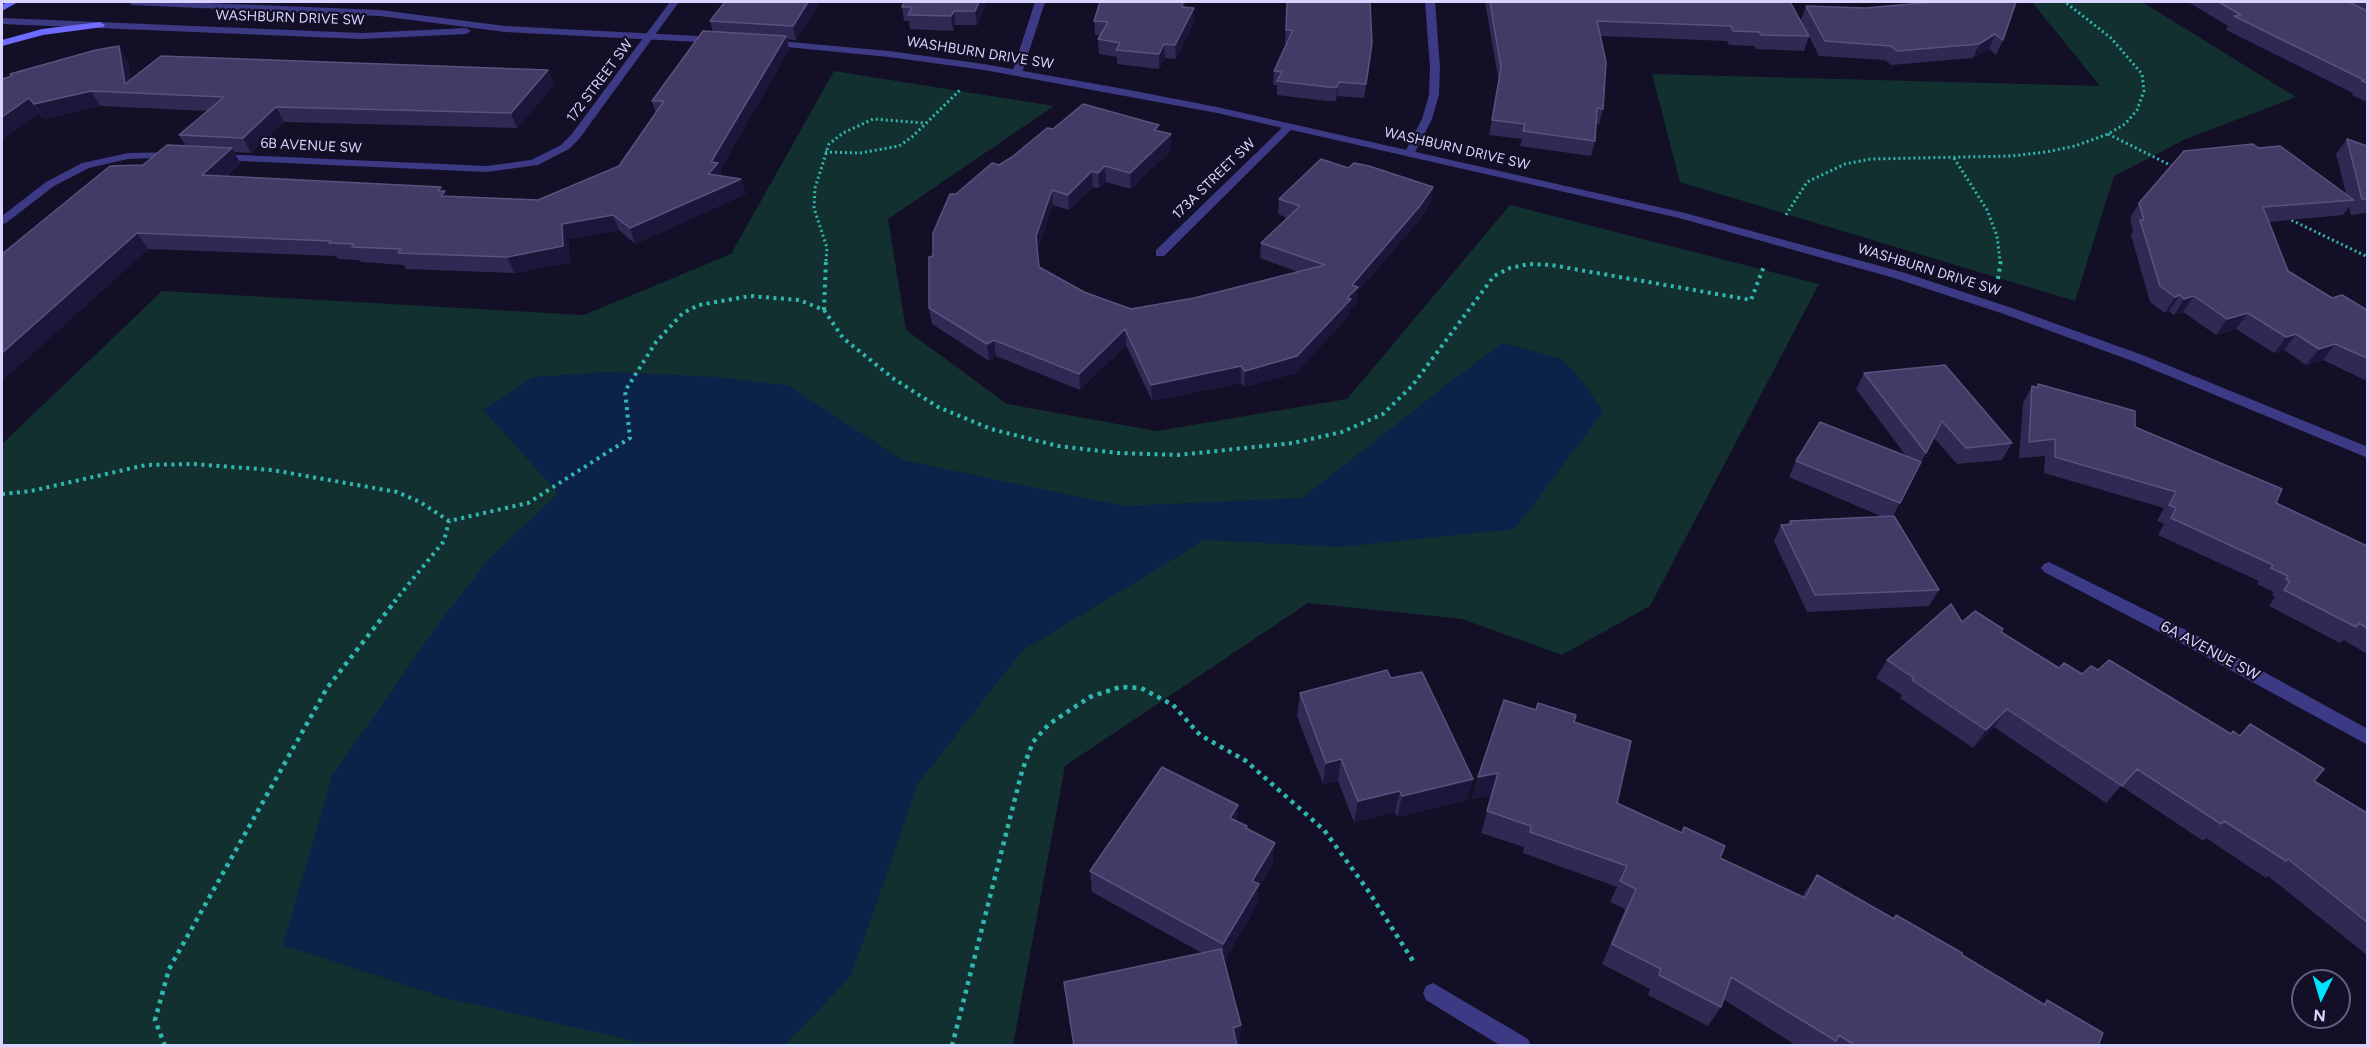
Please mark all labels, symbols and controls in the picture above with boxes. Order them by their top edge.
street label: WASHBURN DRIVE SW [215,7,365,29]
street label: WASHBURN DRIVE SW [905,33,1055,73]
street label: 172 STREET SW [563,36,637,126]
street label: WASHBURN DRIVE SW [1383,124,1531,174]
street label: 6B AVENUE SW [260,135,362,157]
street label: 173A STREET SW [1169,135,1259,223]
street label: WASHBURN DRIVE SW [1855,240,2003,300]
street label: 6A AVENUE SW [2157,617,2263,685]
north arrow [2291,969,2351,1029]
text: N [2313,1005,2327,1025]

